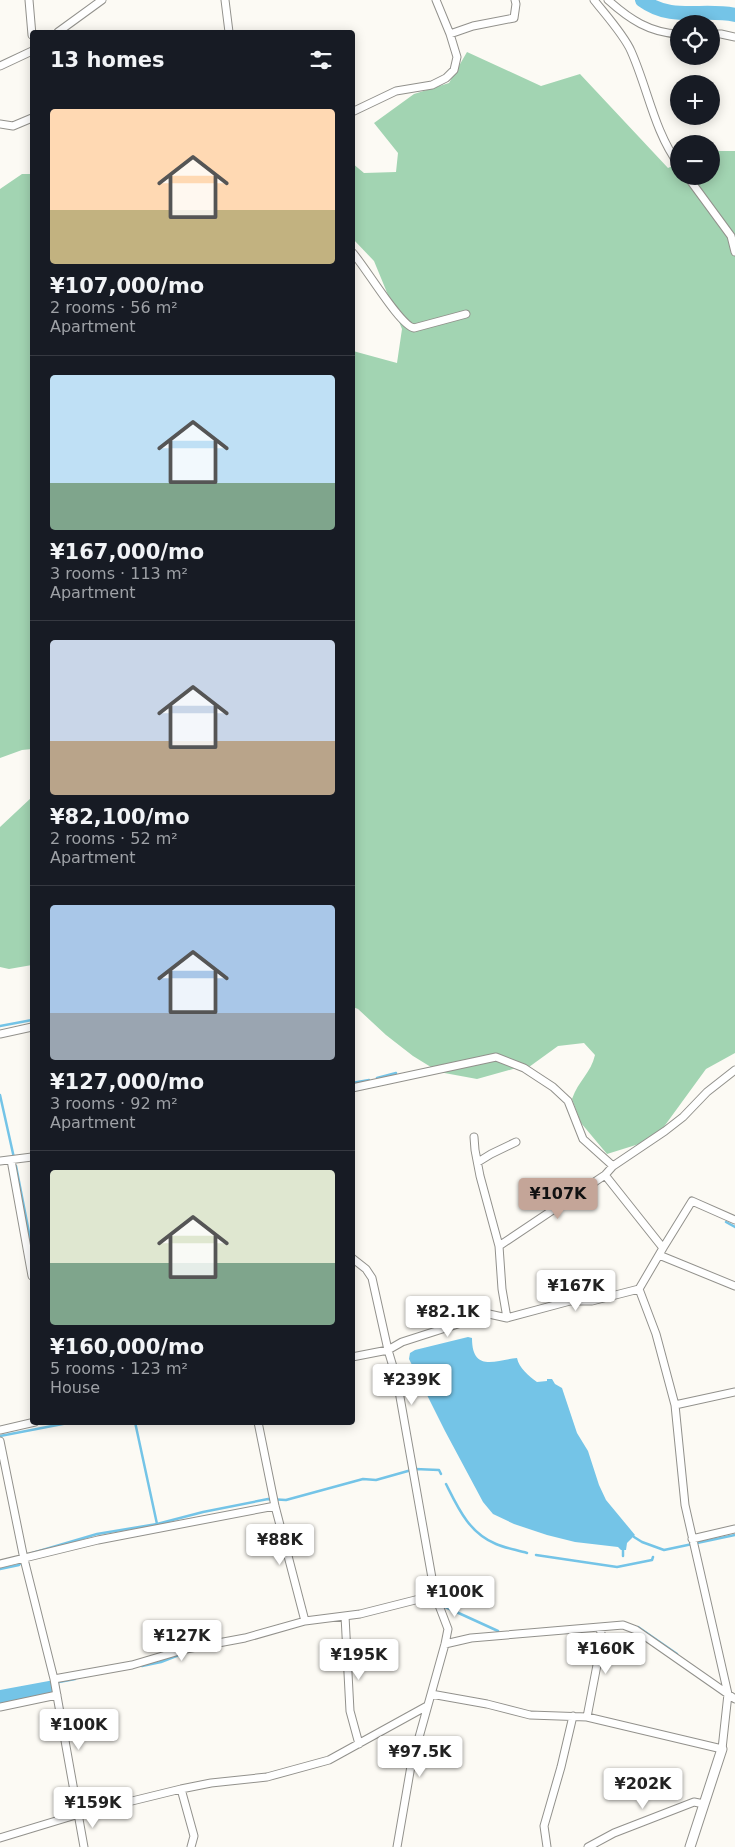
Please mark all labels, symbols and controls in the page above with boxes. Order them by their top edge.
map controls [670,15,720,185]
button: locate [670,15,720,65]
icon: filters [307,46,335,74]
text: 13 homes [50,48,165,72]
button: + [670,75,720,125]
button: − [670,135,720,185]
icon: home [148,142,238,232]
text: ¥107,000/mo [50,274,204,298]
text: 2 rooms · 56 m² [50,298,178,317]
text: Apartment [50,317,136,336]
icon: home [148,407,238,497]
text: ¥167,000/mo [50,540,204,564]
text: 3 rooms · 113 m² [50,564,188,583]
text: Apartment [50,583,136,602]
icon: home [148,672,238,762]
text: ¥82,100/mo [50,805,190,829]
text: 2 rooms · 52 m² [50,829,178,848]
text: Apartment [50,848,136,867]
icon: home [148,937,238,1027]
text: ¥127,000/mo [50,1070,204,1094]
text: 3 rooms · 92 m² [50,1094,178,1113]
text: Apartment [50,1113,136,1132]
pin: ¥107K [523,1178,593,1220]
text: ¥107K [530,1184,586,1203]
icon: home [148,1202,238,1292]
pin: ¥167K [541,1270,611,1312]
text: ¥167K [548,1276,604,1295]
pin: ¥82.1K [407,1296,489,1338]
text: ¥82.1K [416,1302,480,1321]
text: ¥160,000/mo [50,1335,204,1359]
text: 5 rooms · 123 m² [50,1359,188,1378]
pin: ¥239K [377,1364,447,1406]
text: ¥239K [384,1370,440,1389]
text: House [50,1378,100,1397]
pin: ¥88K [250,1524,310,1566]
text: ¥88K [257,1530,303,1549]
pin: ¥100K [420,1576,490,1618]
text: ¥100K [427,1582,483,1601]
pin: ¥127K [147,1620,217,1662]
text: ¥127K [154,1626,210,1645]
pin: ¥160K [571,1632,641,1675]
pin: ¥195K [324,1638,394,1681]
text: ¥160K [578,1639,634,1658]
text: ¥195K [331,1645,387,1664]
pin: ¥100K [44,1708,114,1751]
text: ¥100K [51,1715,107,1734]
pin: ¥97.5K [379,1736,461,1778]
text: ¥97.5K [388,1742,452,1761]
pin: ¥202K [608,1768,678,1810]
text: ¥202K [615,1774,671,1793]
pin: ¥159K [58,1786,128,1829]
text: ¥159K [65,1793,121,1812]

